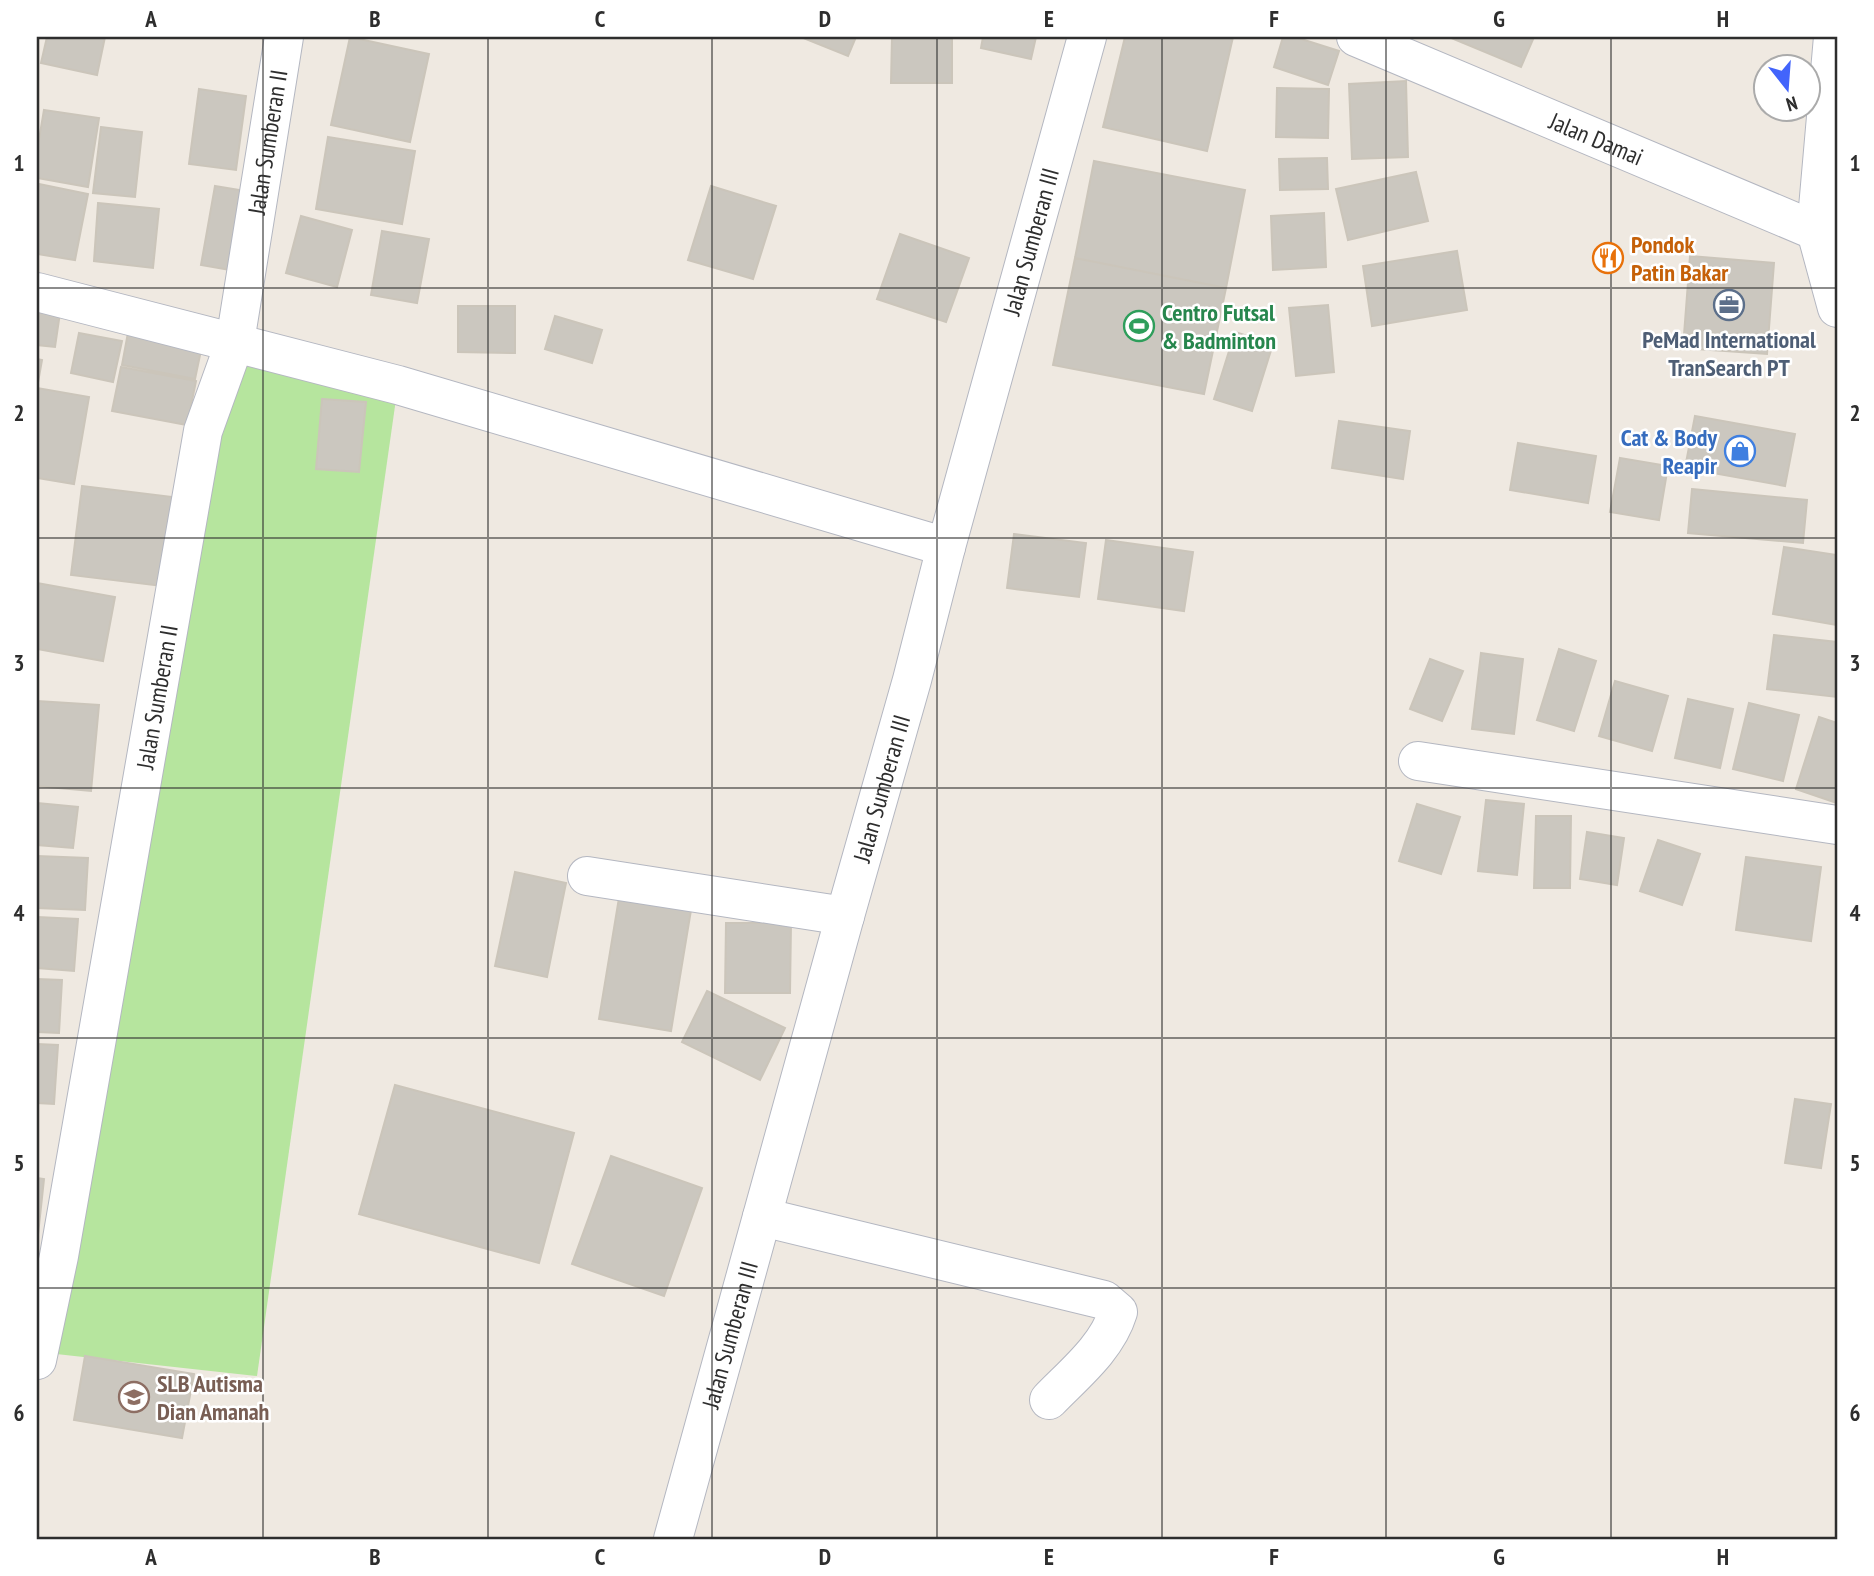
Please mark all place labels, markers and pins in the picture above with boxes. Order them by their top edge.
place label: Pondok Patin Bakar [1631,229,1729,288]
restaurant icon: Pondok Patin Bakar [1591,241,1625,275]
office icon: PeMad International TranSearch PT [1712,288,1746,322]
place label: Centro Futsal & Badminton [1162,297,1276,356]
sports icon: Centro Futsal & Badminton [1122,309,1156,343]
place label: PeMad International TranSearch PT [1642,324,1816,383]
place label: Cat & Body Reapir [1621,422,1718,481]
shop icon: Cat & Body Reapir [1723,434,1757,468]
place label: SLB Autisma Dian Amanah [157,1368,269,1427]
school or university icon: SLB Autisma Dian Amanah [117,1380,151,1414]

